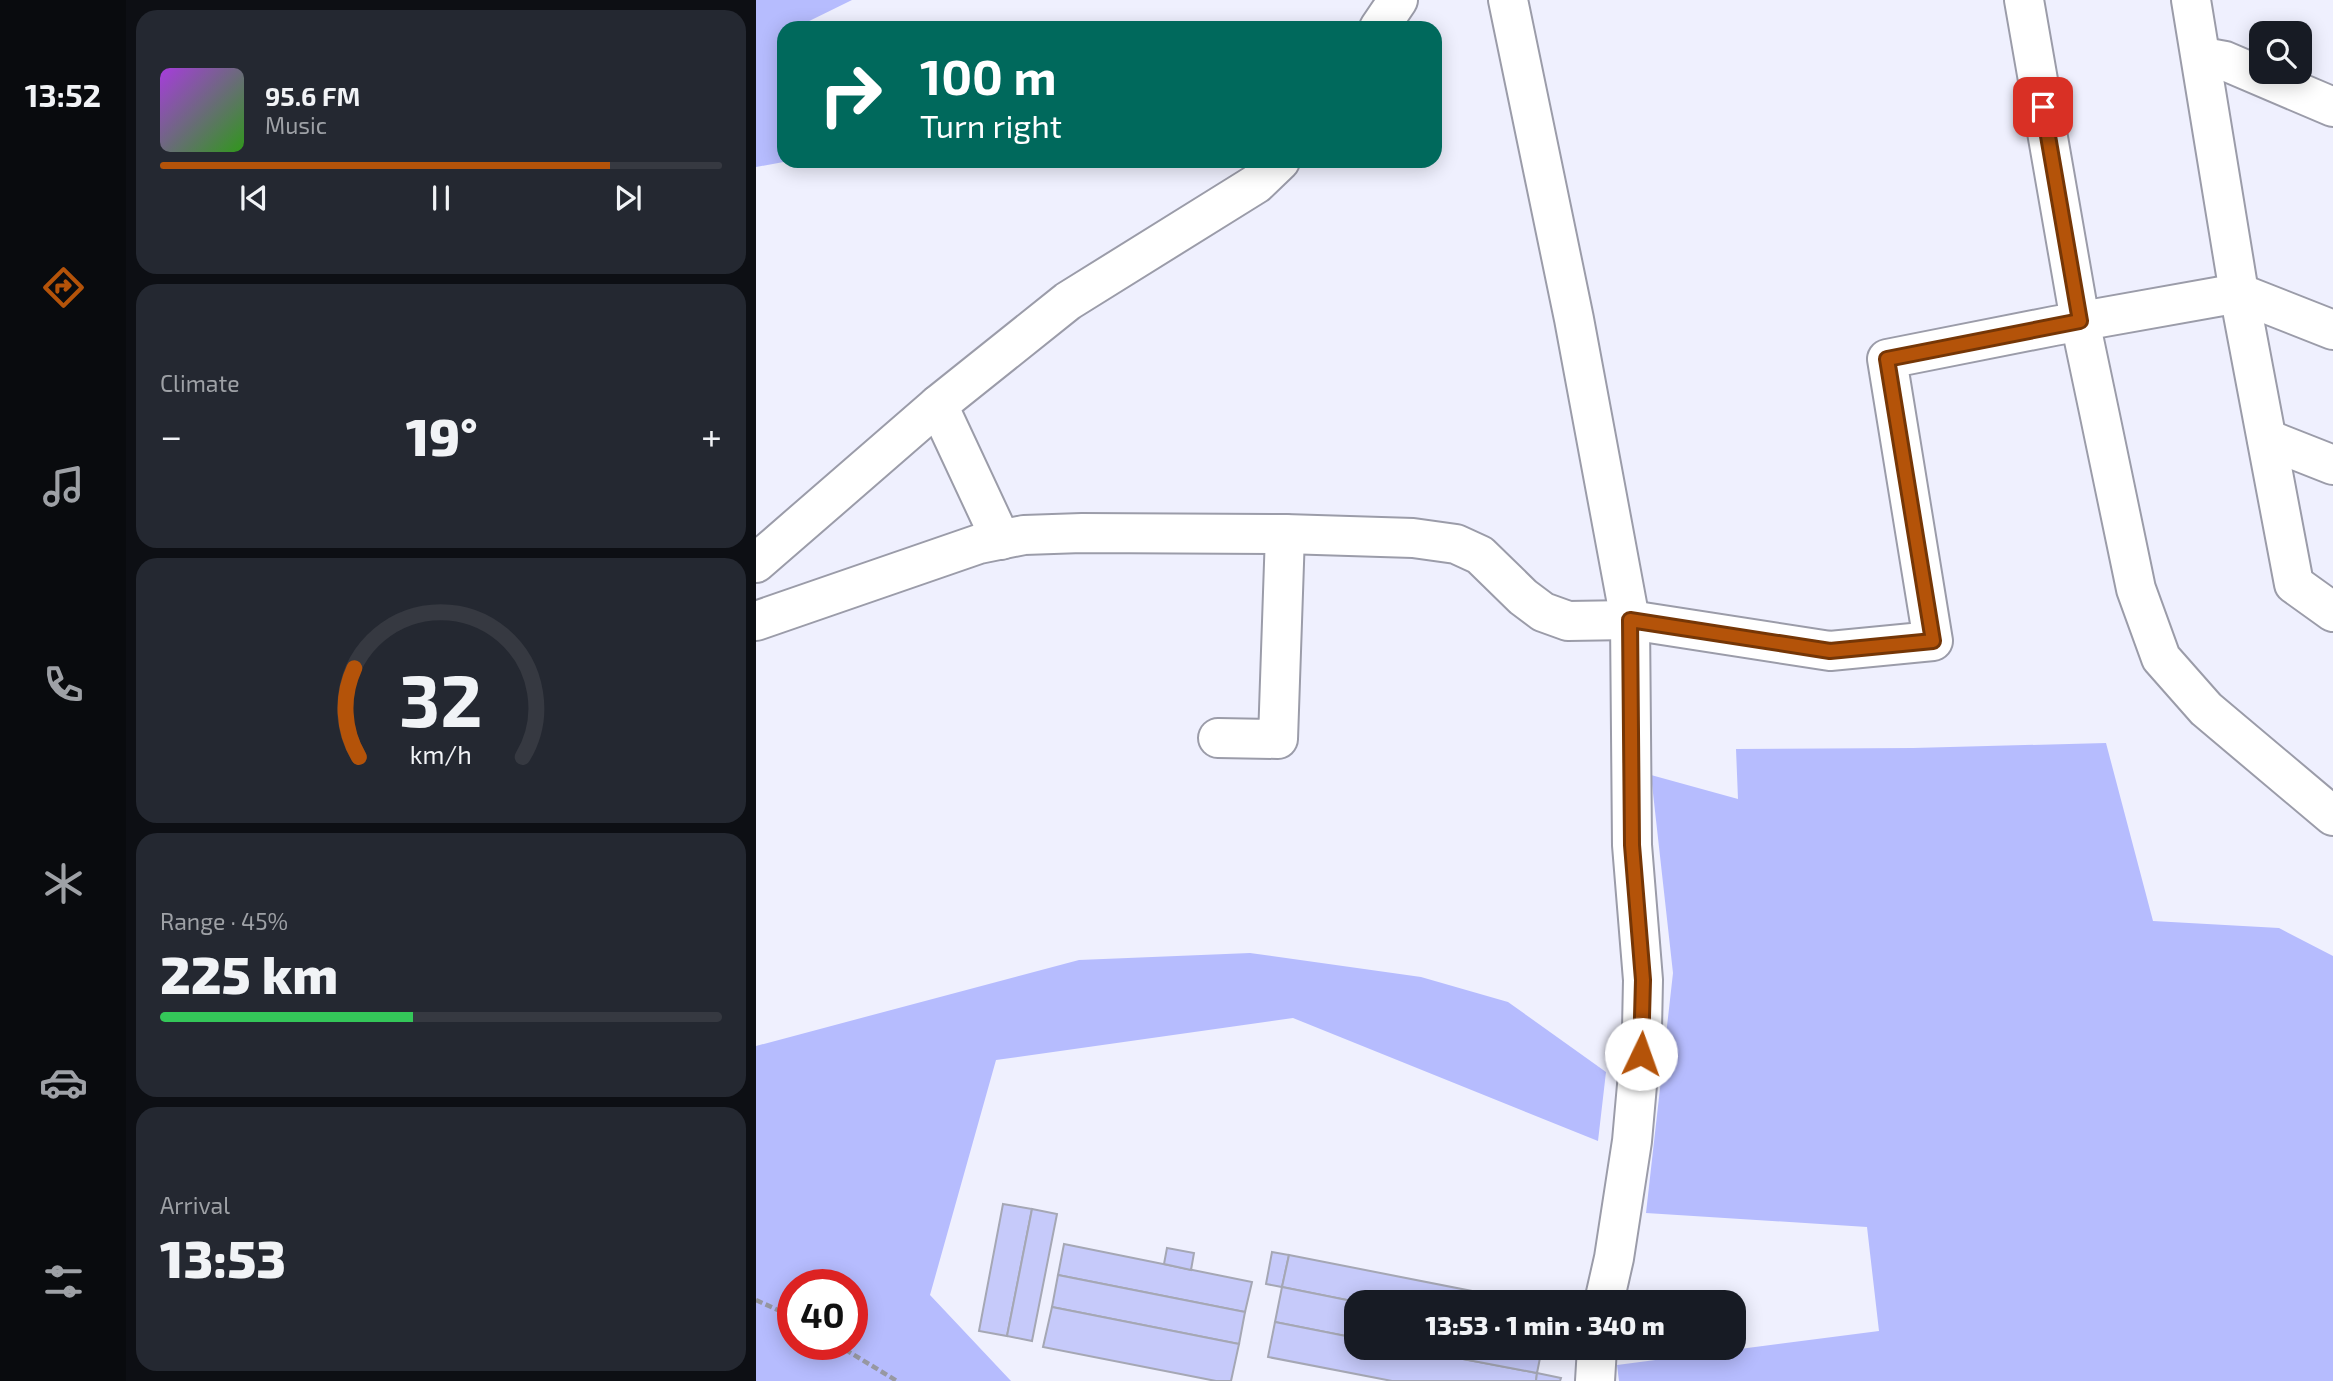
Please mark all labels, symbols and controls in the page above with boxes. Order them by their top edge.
map controls [2249,21,2312,84]
button: search [2249,21,2312,84]
text: 100 m [920,46,1057,105]
icon: right [805,49,896,140]
text: 13:52 [25,75,101,113]
pin [2013,77,2073,137]
text: 95.6 FM [265,80,360,111]
icon: arrive [2024,88,2062,126]
text: Turn right [920,106,1062,144]
text: Music [265,111,327,139]
icon: previous [235,179,273,217]
icon: pause [422,179,460,217]
icon: next [609,179,647,217]
icon: directions [39,263,88,312]
text: Climate [160,369,240,397]
text: 19° [406,404,478,466]
text: − [160,412,182,458]
text: + [701,412,722,458]
icon: music [39,462,88,511]
text: 32 [399,654,483,742]
icon: phone [39,660,88,709]
text: km/h [410,738,472,768]
icon: climate [39,859,88,908]
text: Range · 45% [160,907,288,935]
text: 225 km [160,942,338,1004]
position arrow [1604,1017,1678,1091]
icon: car [39,1058,88,1107]
text: Arrival [160,1191,230,1219]
text: 13:53 [160,1226,286,1288]
icon: filters [39,1257,88,1306]
speed limit sign: 40 [777,1269,868,1360]
text: 13:53 · 1 min · 340 m [1425,1309,1665,1340]

